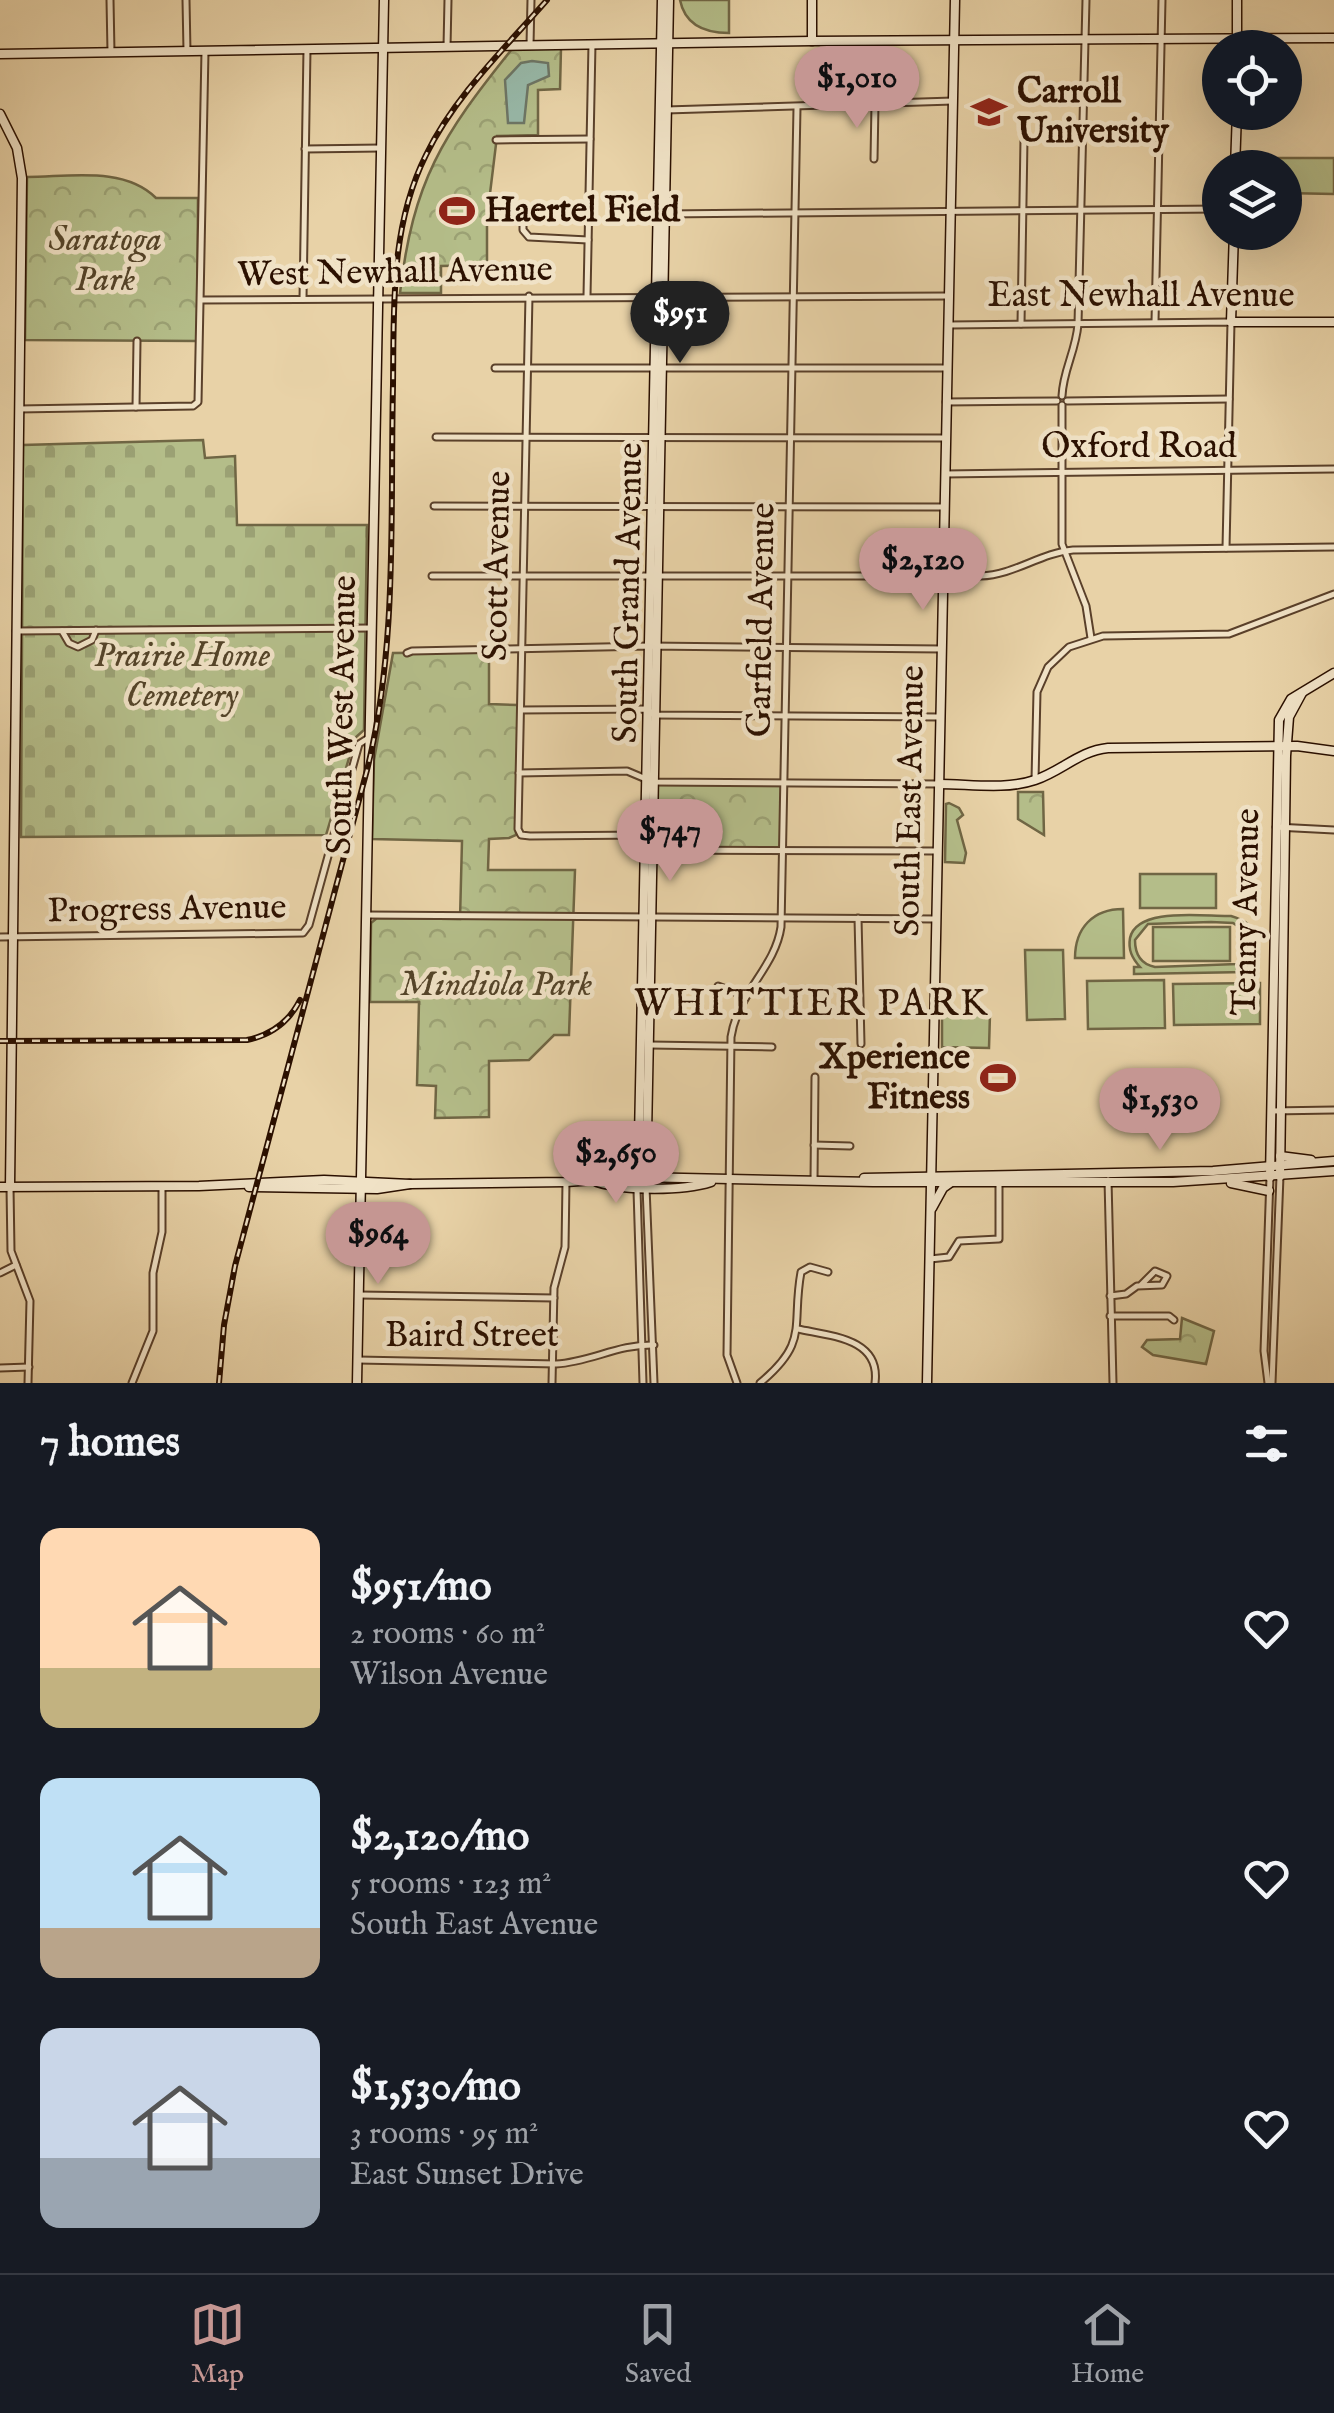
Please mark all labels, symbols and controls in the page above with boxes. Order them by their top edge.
map controls [1202,30,1302,250]
button: locate [1202,30,1302,130]
pin: $1,010 [776,46,938,131]
text: $1,010 [816,58,898,99]
place label: Carroll University [1017,70,1169,155]
school or university icon: Carroll University [970,93,1008,131]
button: layers [1202,150,1302,250]
place label: Haertel Field [485,189,681,234]
sports icon: Haertel Field [438,192,476,230]
park label: Saratoga Park [48,218,162,303]
street label: West Newhall Avenue [237,248,553,298]
street label: East Newhall Avenue [987,274,1295,319]
pin: $951 [621,281,739,366]
text: $951 [652,293,708,334]
street label: Oxford Road [1041,425,1237,470]
street label: South Grand Avenue [604,442,654,744]
street label: Scott Avenue [474,470,522,662]
street label: Garfield Avenue [737,502,787,738]
pin: $2,120 [842,528,1004,613]
text: $2,120 [881,540,965,581]
street label: South West Avenue [318,575,368,855]
park label: Prairie Home Cemetery [94,634,270,719]
street label: South East Avenue [886,665,936,937]
pin: $747 [611,799,729,884]
street label: Tenny Avenue [1223,808,1271,1016]
text: $747 [639,811,701,852]
street label: Progress Avenue [47,885,287,935]
park label: Mindiola Park [400,963,592,1008]
district label: WHITTIER PARK [634,981,990,1029]
place label: Xperience Fitness [819,1036,970,1121]
sports icon: Xperience Fitness [979,1059,1017,1097]
pin: $1,530 [1079,1068,1241,1153]
text: $1,530 [1121,1080,1199,1121]
pin: $2,650 [535,1121,697,1206]
text: $2,650 [575,1133,657,1174]
pin: $964 [319,1202,437,1287]
text: $964 [348,1214,408,1255]
street label: Baird Street [385,1314,559,1359]
icon: filters [1239,1416,1294,1471]
text: 7 homes [40,1417,180,1470]
text: $951/mo [350,1561,492,1614]
icon: home [120,1568,240,1688]
icon: heart [1239,1601,1294,1656]
text: 2 rooms · 60 m² [350,1614,545,1655]
text: Wilson Avenue [350,1655,548,1696]
text: $2,120/mo [350,1811,529,1864]
icon: home [120,1818,240,1938]
icon: heart [1239,1851,1294,1906]
text: 5 rooms · 123 m² [350,1864,551,1905]
text: South East Avenue [350,1905,598,1946]
text: $1,530/mo [350,2061,521,2114]
icon: home [120,2068,240,2188]
icon: heart [1239,2101,1294,2156]
text: 3 rooms · 95 m² [350,2114,538,2155]
text: East Sunset Drive [350,2155,584,2196]
tab: Map [190,2297,245,2392]
tab: Saved [625,2297,691,2392]
tab: Home [1071,2297,1144,2392]

